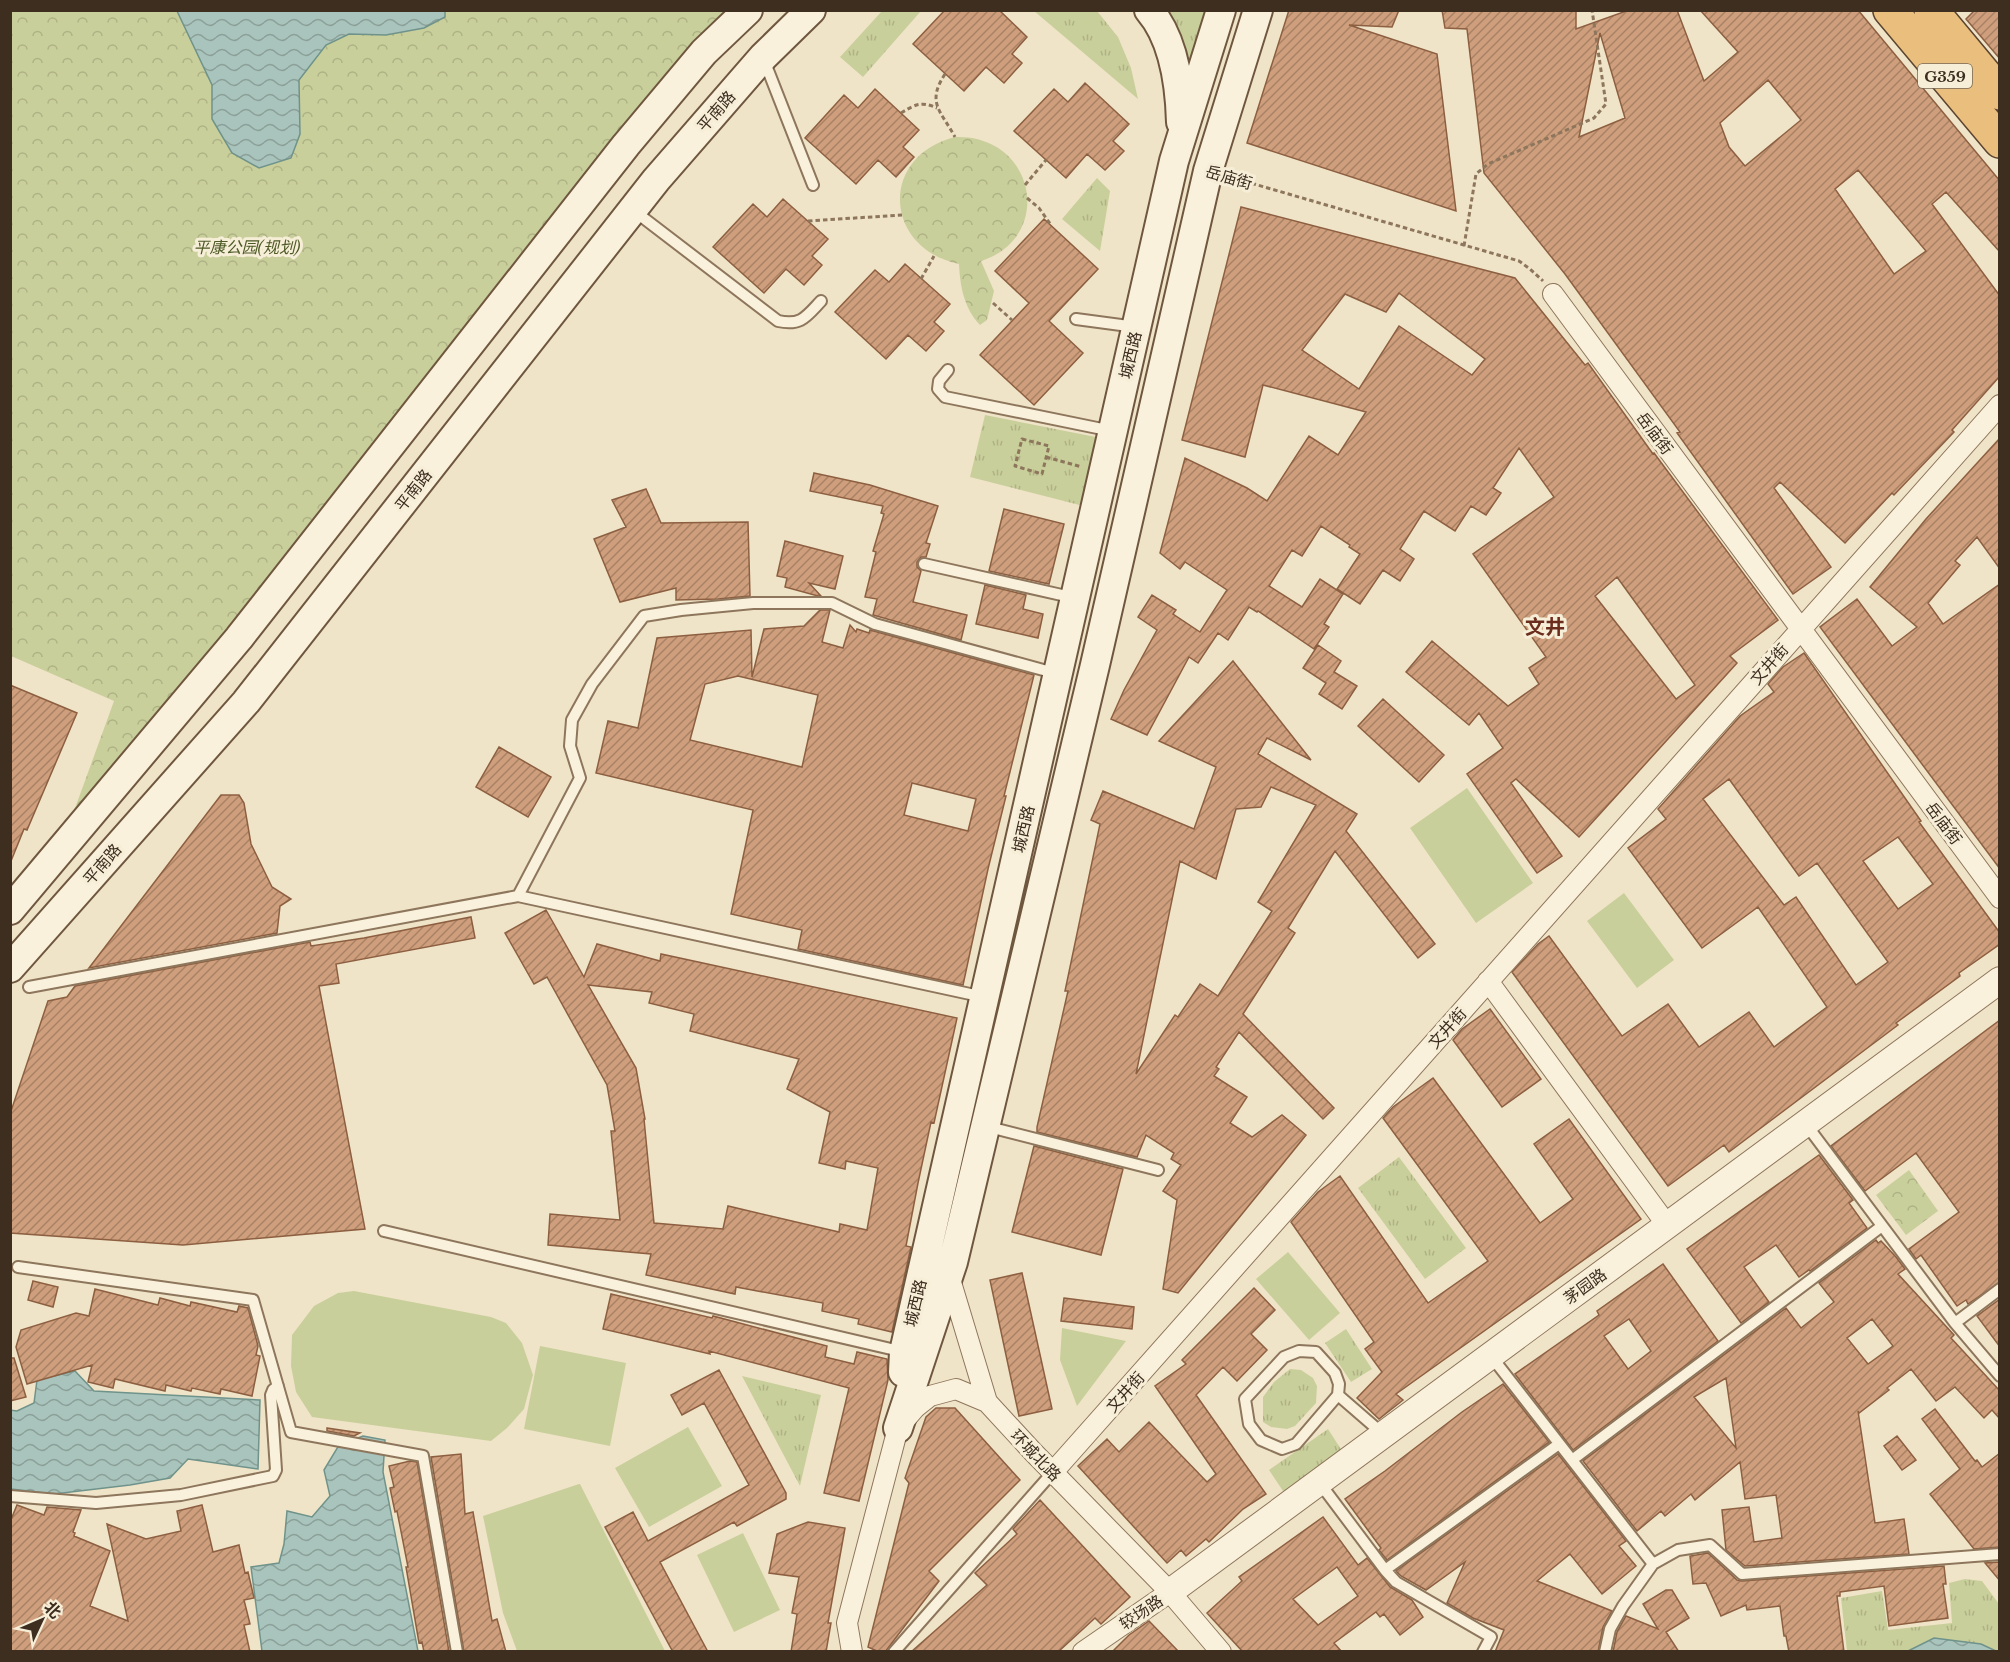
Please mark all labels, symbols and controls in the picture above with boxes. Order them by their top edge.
road number: G359 [1918,64,1972,88]
street label: 平南路 [693,86,739,136]
street label: 岳庙街 [1203,161,1255,193]
park label: 平康公园(规划) [194,237,300,257]
street label: 城西路 [1115,329,1145,381]
street label: 岳庙街 [1633,408,1677,458]
street label: 平南路 [390,465,436,515]
district label: 文井 [1525,615,1565,639]
street label: 文井街 [1746,639,1792,689]
street label: 岳庙街 [1922,798,1966,848]
street label: 城西路 [1008,803,1038,855]
street label: 平南路 [79,839,125,889]
street label: 文井街 [1424,1003,1470,1053]
street label: 茅园路 [1560,1264,1610,1308]
street label: 城西路 [900,1277,930,1329]
street label: 文井街 [1102,1367,1148,1417]
street label: 环城北路 [1007,1425,1065,1485]
north arrow [12,1590,72,1650]
street label: 较场路 [1116,1590,1166,1634]
text: 北 [40,1597,66,1622]

